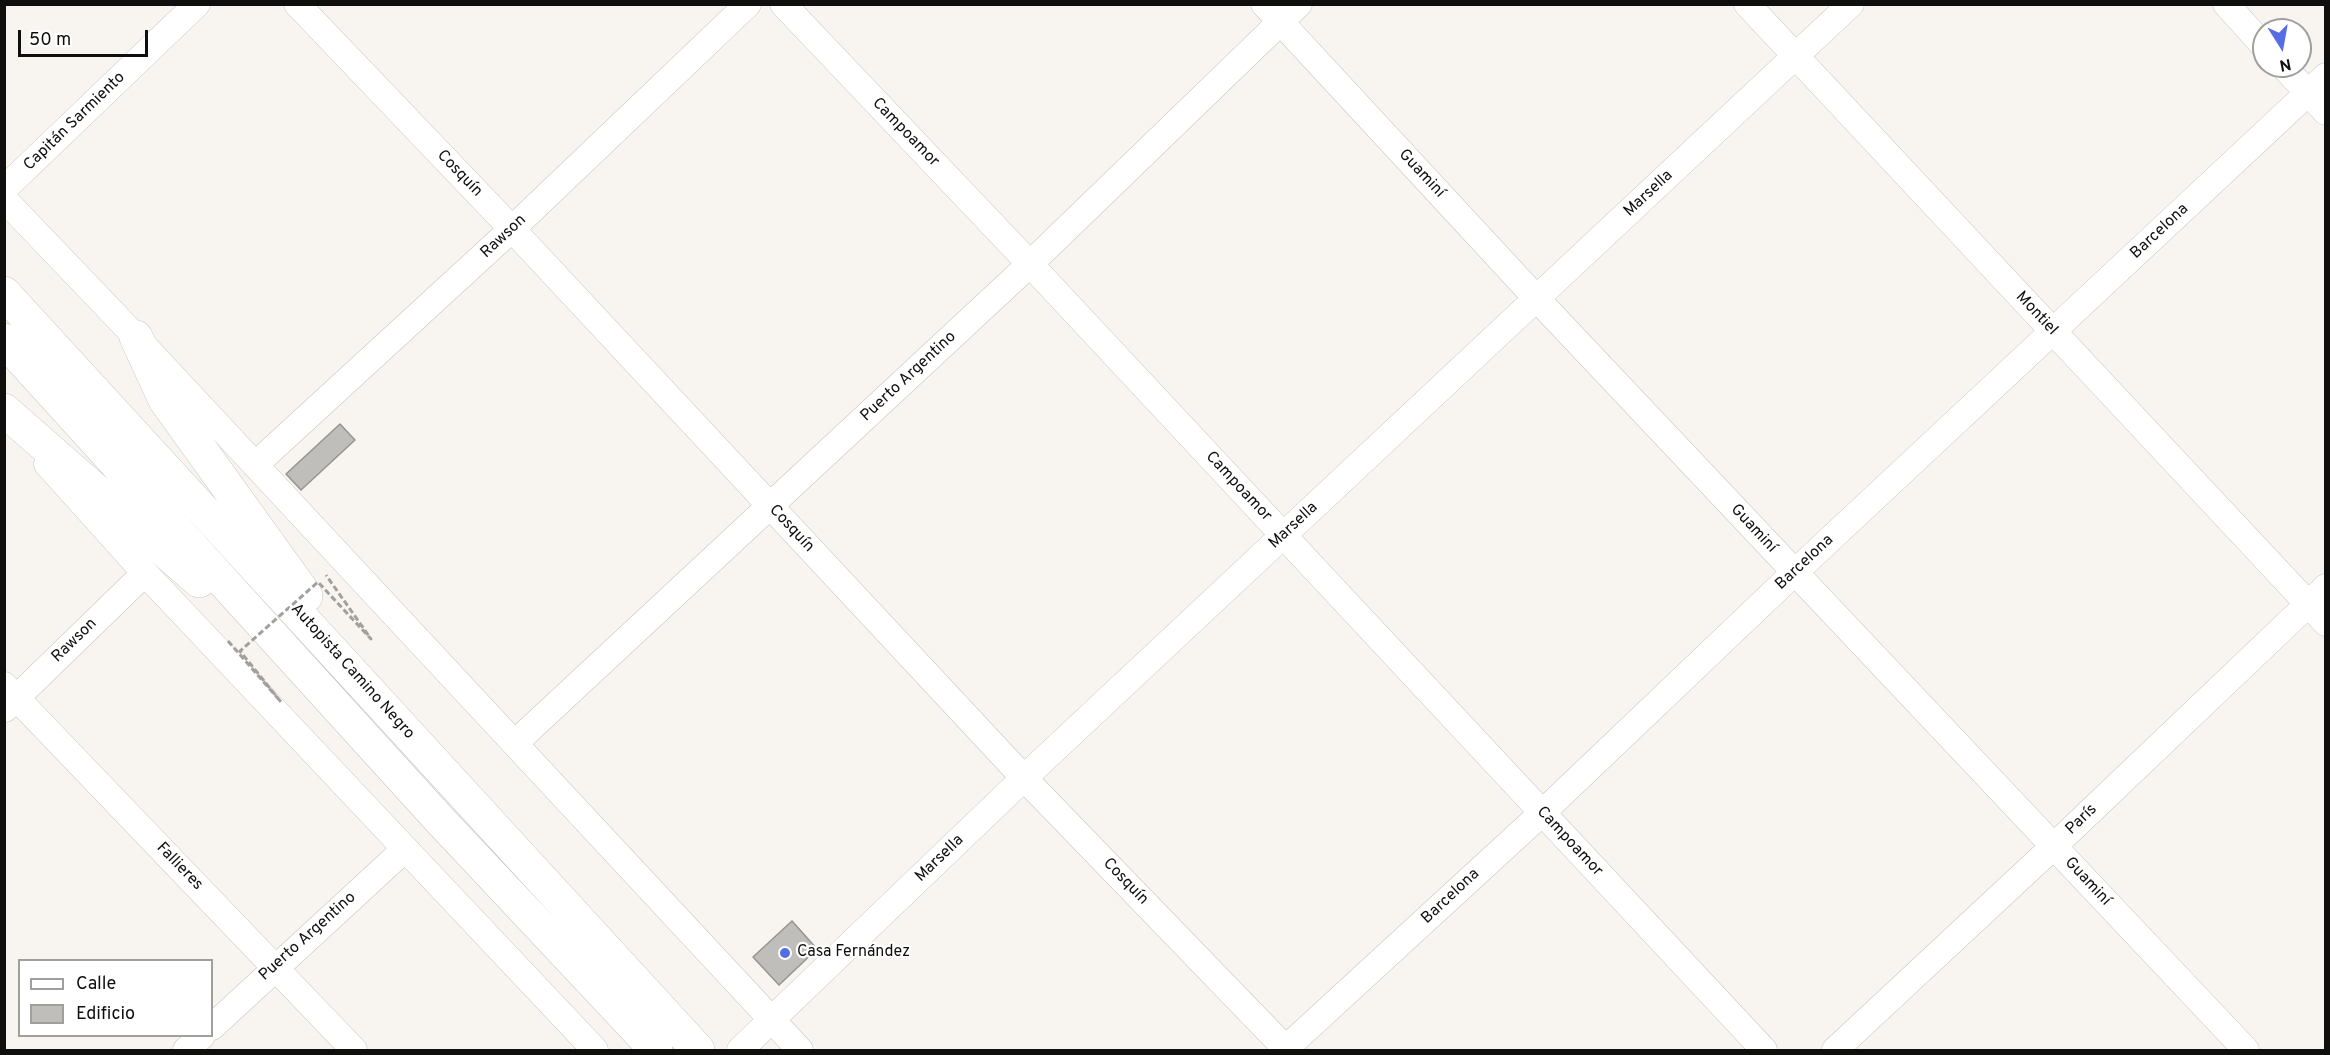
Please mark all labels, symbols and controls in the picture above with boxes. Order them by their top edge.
scale bar [21,18,152,56]
north arrow [2252,18,2312,78]
text: 50 m [29,29,71,52]
text: N [2278,53,2293,75]
street label: Capitán Sarmiento [20,69,130,175]
street label: Campoamor [867,94,943,172]
street label: Guaminí [1394,146,1448,202]
street label: Cosquín [432,147,486,201]
street label: Marsella [1621,167,1677,221]
street label: Barcelona [2127,200,2193,264]
street label: Rawson [477,211,531,263]
street label: Montiel [2011,288,2061,340]
street label: Puerto Argentino [857,328,961,426]
street label: Campoamor [1201,448,1275,526]
street label: Marsella [1266,499,1322,553]
street label: Cosquín [764,501,818,557]
street label: Guaminí [1726,501,1780,557]
street label: Barcelona [1772,531,1838,595]
street label: Autopista Camino Negro [286,600,418,744]
street label: Rawson [48,615,102,667]
street label: París [2062,801,2102,839]
street label: Campoamor [1532,803,1606,881]
street label: Marsella [912,831,968,887]
street label: Fallieres [152,839,206,895]
street label: Guaminí [2060,854,2114,910]
street label: Cosquín [1098,855,1152,909]
street label: Barcelona [1418,865,1484,929]
street label: Puerto Argentino [256,888,360,986]
place label: Casa Fernández [797,943,910,963]
marker: Casa Fernández [778,946,792,960]
legend [18,959,213,1037]
text: Calle [76,973,116,996]
text: Edificio [76,1003,135,1026]

